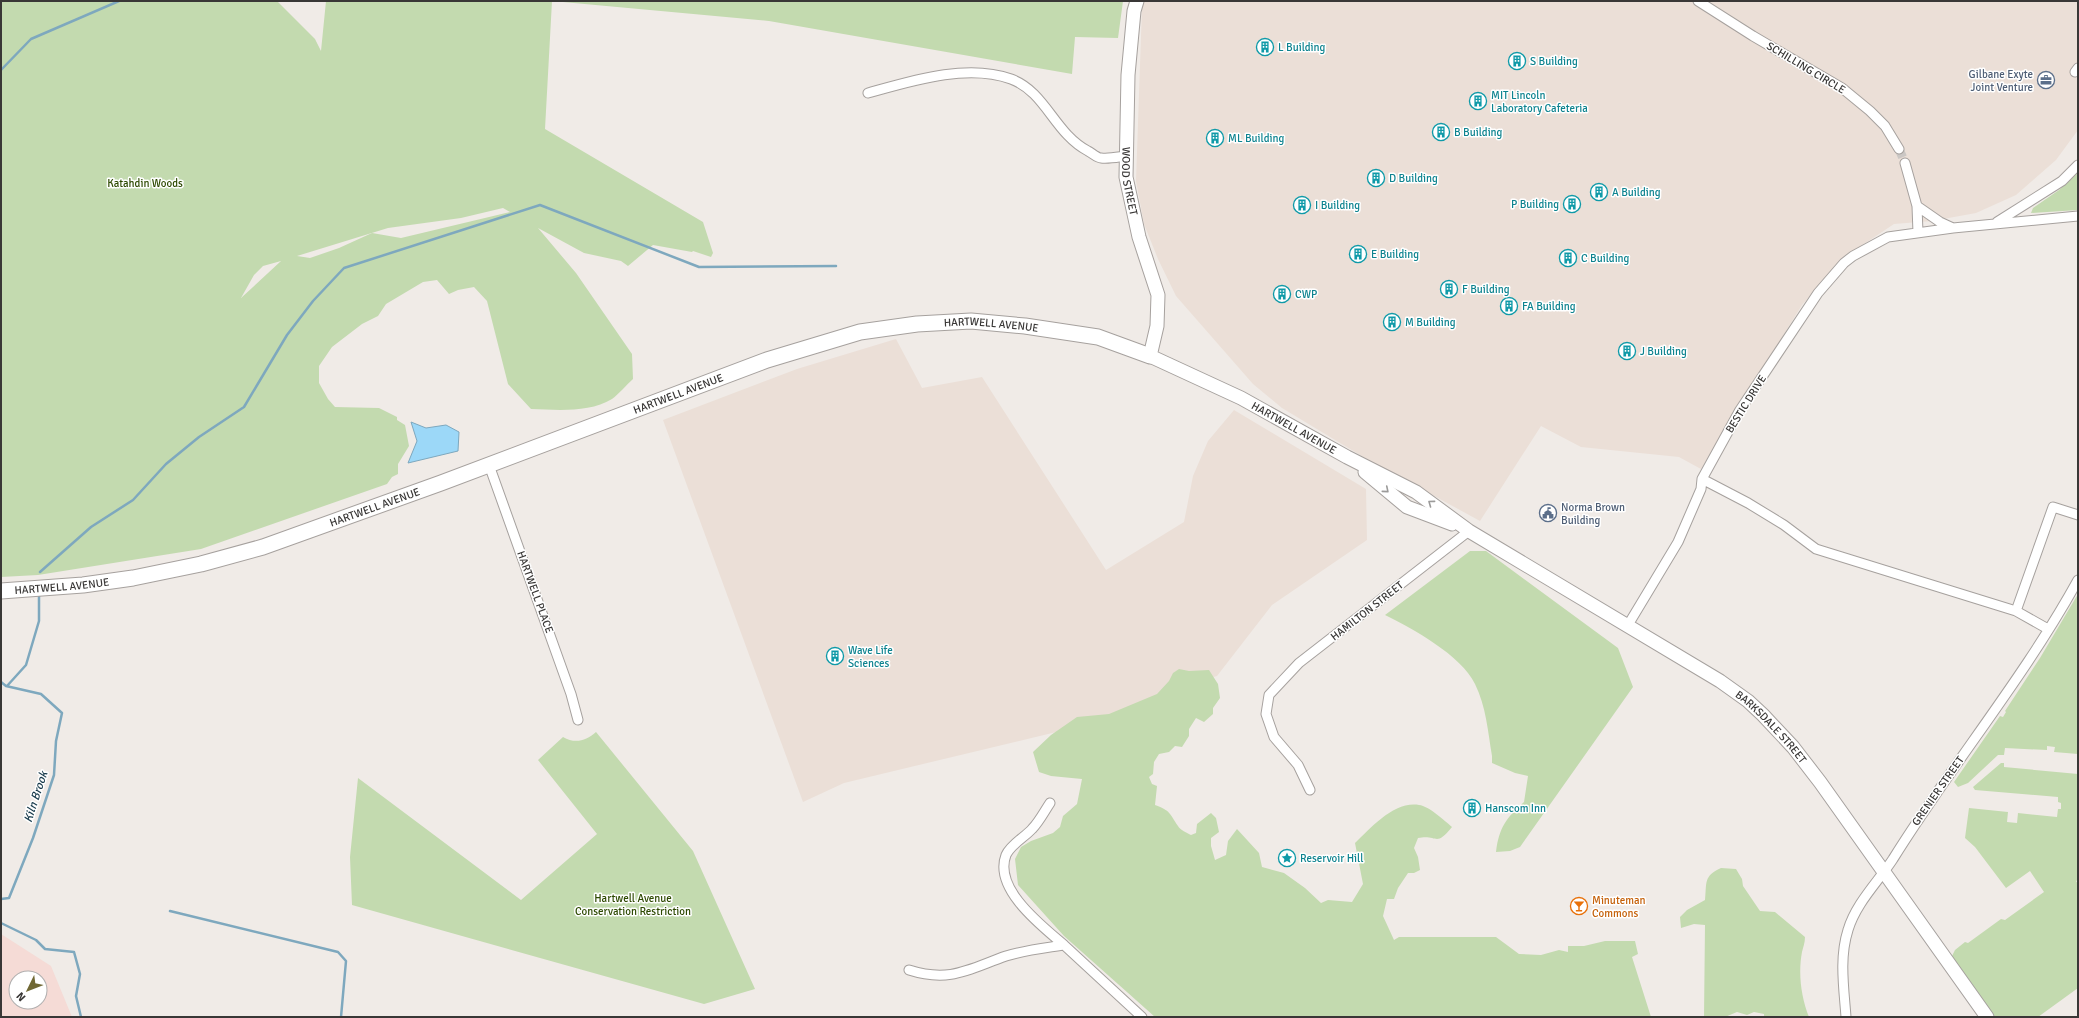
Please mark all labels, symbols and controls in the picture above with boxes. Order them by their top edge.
building icon: L Building [1255,37,1275,57]
street label: SCHILLING CIRCLE [1764,39,1848,97]
place label: L Building [1278,41,1326,54]
building icon: S Building [1507,51,1527,71]
place label: S Building [1530,55,1578,68]
place label: Gilbane Exyte Joint Venture [1969,68,2033,94]
office icon: Gilbane Exyte Joint Venture [2036,70,2056,90]
place label: MIT Lincoln Laboratory Cafeteria [1491,89,1588,115]
building icon: MIT Lincoln Laboratory Cafeteria [1468,91,1488,111]
building icon: B Building [1431,122,1451,142]
place label: B Building [1454,126,1503,139]
building icon: ML Building [1205,128,1225,148]
place label: ML Building [1228,132,1284,145]
street label: WOOD STREET [1119,147,1141,217]
building icon: D Building [1366,168,1386,188]
place label: D Building [1389,172,1438,185]
park label: Katahdin Woods [107,177,183,190]
building icon: A Building [1589,182,1609,202]
place label: A Building [1612,186,1661,199]
building icon: P Building [1562,194,1582,214]
building icon: I Building [1292,195,1312,215]
place label: P Building [1511,198,1559,211]
place label: I Building [1315,199,1360,212]
building icon: E Building [1348,244,1368,264]
place label: E Building [1371,248,1419,261]
building icon: C Building [1558,248,1578,268]
place label: C Building [1581,252,1630,265]
building icon: F Building [1439,279,1459,299]
place label: F Building [1462,283,1510,296]
building icon: CWP [1272,284,1292,304]
place label: CWP [1295,288,1317,301]
building icon: FA Building [1499,296,1519,316]
place label: FA Building [1522,300,1576,313]
building icon: M Building [1382,312,1402,332]
street label: HARTWELL AVENUE [943,314,1039,334]
place label: M Building [1405,316,1456,329]
building icon: J Building [1617,341,1637,361]
place label: J Building [1640,345,1687,358]
street label: HARTWELL AVENUE [631,371,725,416]
street label: BESTIC DRIVE [1723,373,1769,435]
street label: HARTWELL AVENUE [1249,399,1339,456]
street label: HARTWELL AVENUE [328,485,422,529]
one-way arrow [1382,485,1389,492]
one-way arrow [1428,500,1435,508]
place label: Norma Brown Building [1561,501,1625,527]
public building icon: Norma Brown Building [1538,503,1558,523]
street label: HARTWELL PLACE [514,549,556,635]
street label: HARTWELL AVENUE [14,575,110,597]
street label: HAMILTON STREET [1328,578,1406,643]
place label: Wave Life Sciences [848,644,893,670]
building icon: Wave Life Sciences [825,646,845,666]
street label: BARKSDALE STREET [1733,688,1810,766]
street label: GRENIER STREET [1909,753,1967,828]
water label: Kiln Brook [21,769,52,824]
building icon: Hanscom Inn [1462,798,1482,818]
place label: Hanscom Inn [1485,802,1546,815]
place icon: Reservoir Hill [1277,848,1297,868]
place label: Reservoir Hill [1300,852,1363,865]
park label: Hartwell Avenue Conservation Restriction [575,892,691,918]
place label: Minuteman Commons [1592,894,1645,920]
bar icon: Minuteman Commons [1569,896,1589,916]
north arrow [8,970,48,1010]
text: N [14,989,28,1004]

